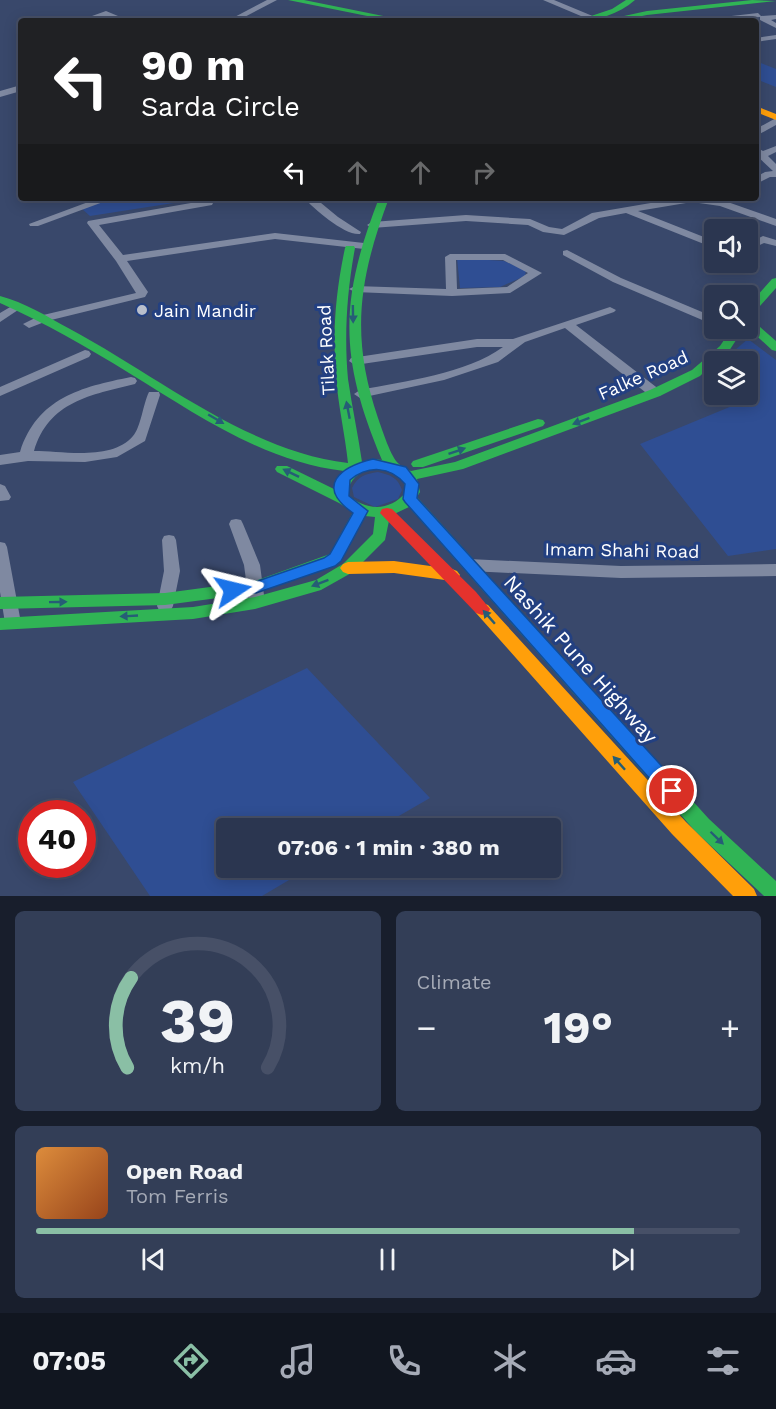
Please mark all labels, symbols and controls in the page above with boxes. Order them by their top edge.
text: 90 m [141,41,245,90]
icon: left [42,42,120,120]
text: Sarda Circle [141,91,300,123]
icon: left [278,156,311,189]
icon: ahead [341,156,374,189]
icon: ahead [404,156,437,189]
icon: right [467,156,500,189]
map controls [704,219,758,405]
button: sound [704,219,758,273]
button: search [704,285,758,339]
place label: Jain Mandir [154,300,256,321]
marker: Jain Mandir [135,303,149,317]
street label: Tilak Road [313,304,339,396]
one-way arrow [348,305,358,324]
street label: Falke Road [595,346,691,404]
button: layers [704,351,758,405]
one-way arrow [343,400,352,419]
one-way arrow [208,414,224,425]
one-way arrow [572,416,590,426]
one-way arrow [448,446,466,455]
one-way arrow [282,469,300,479]
street label: Imam Shahi Road [544,538,700,562]
position arrow [201,558,265,622]
street label: Nashik Pune Highway [499,570,663,748]
one-way arrow [311,579,329,589]
one-way arrow [49,597,68,606]
one-way arrow [483,610,496,625]
one-way arrow [119,612,138,621]
one-way arrow [612,755,626,770]
pin [646,765,697,816]
icon: arrive [655,774,688,807]
speed limit sign: 40 [18,800,96,878]
one-way arrow [709,831,724,845]
text: 07:06 · 1 min · 380 m [277,835,500,860]
text: Climate [417,970,492,994]
text: 39 [160,984,235,1057]
text: 19° [544,1001,613,1054]
text: − [417,1008,436,1047]
text: + [720,1008,740,1047]
text: km/h [170,1053,225,1078]
text: Open Road [126,1159,243,1184]
text: Tom Ferris [126,1184,229,1208]
icon: previous [137,1243,170,1276]
icon: pause [371,1243,404,1276]
icon: next [606,1243,639,1276]
icon: directions [170,1340,212,1382]
icon: music [277,1340,319,1382]
icon: phone [383,1340,425,1382]
icon: climate [489,1340,531,1382]
icon: car [595,1340,637,1382]
icon: filters [702,1340,744,1382]
text: 07:05 [32,1345,106,1377]

